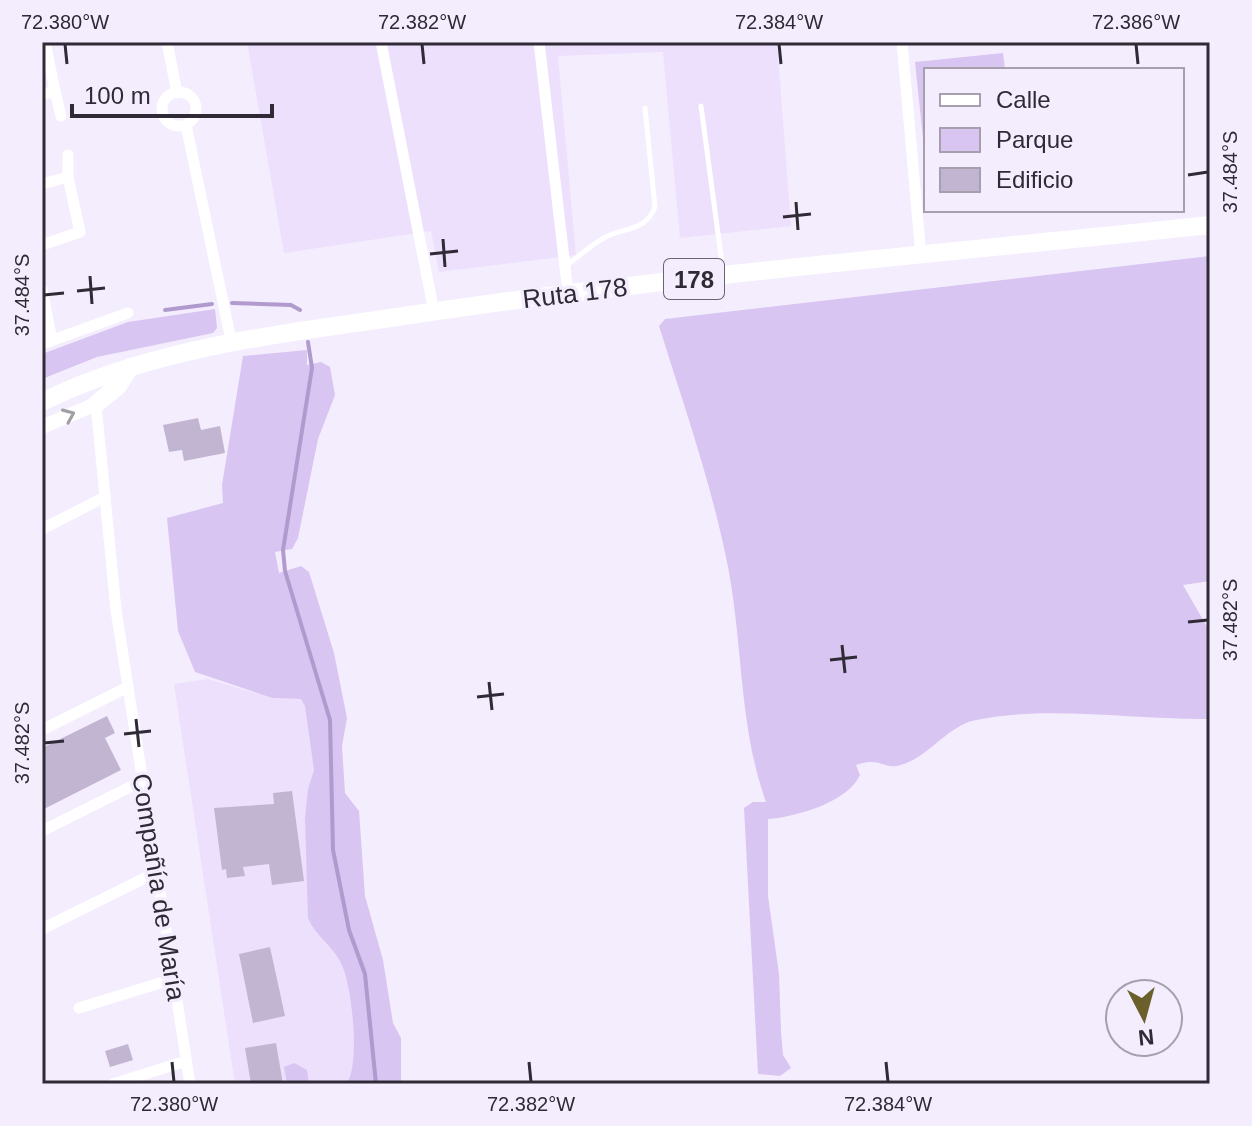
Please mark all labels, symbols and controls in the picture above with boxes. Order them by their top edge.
text: 72.380°W [21,11,109,33]
text: 72.382°W [378,11,466,33]
text: 72.384°W [735,11,823,33]
text: 72.386°W [1092,11,1180,33]
scale bar [72,68,272,118]
legend [924,68,1184,212]
text: 100 m [84,82,151,109]
text: Calle [996,86,1051,113]
text: Parque [996,126,1073,153]
text: 37.484°S [1219,131,1241,213]
text: Edificio [996,166,1073,193]
text: 37.484°S [11,254,33,336]
road number: 178 [664,259,724,299]
street label: Ruta 178 [521,272,629,314]
one-way arrow [61,409,75,425]
text: 37.482°S [1219,579,1241,661]
text: 37.482°S [11,702,33,784]
street label: Compañía de María [126,771,192,1003]
north arrow [1104,978,1184,1058]
text: N [1137,1024,1155,1051]
text: 72.380°W [130,1093,218,1115]
text: 72.382°W [487,1093,575,1115]
text: 72.384°W [844,1093,932,1115]

